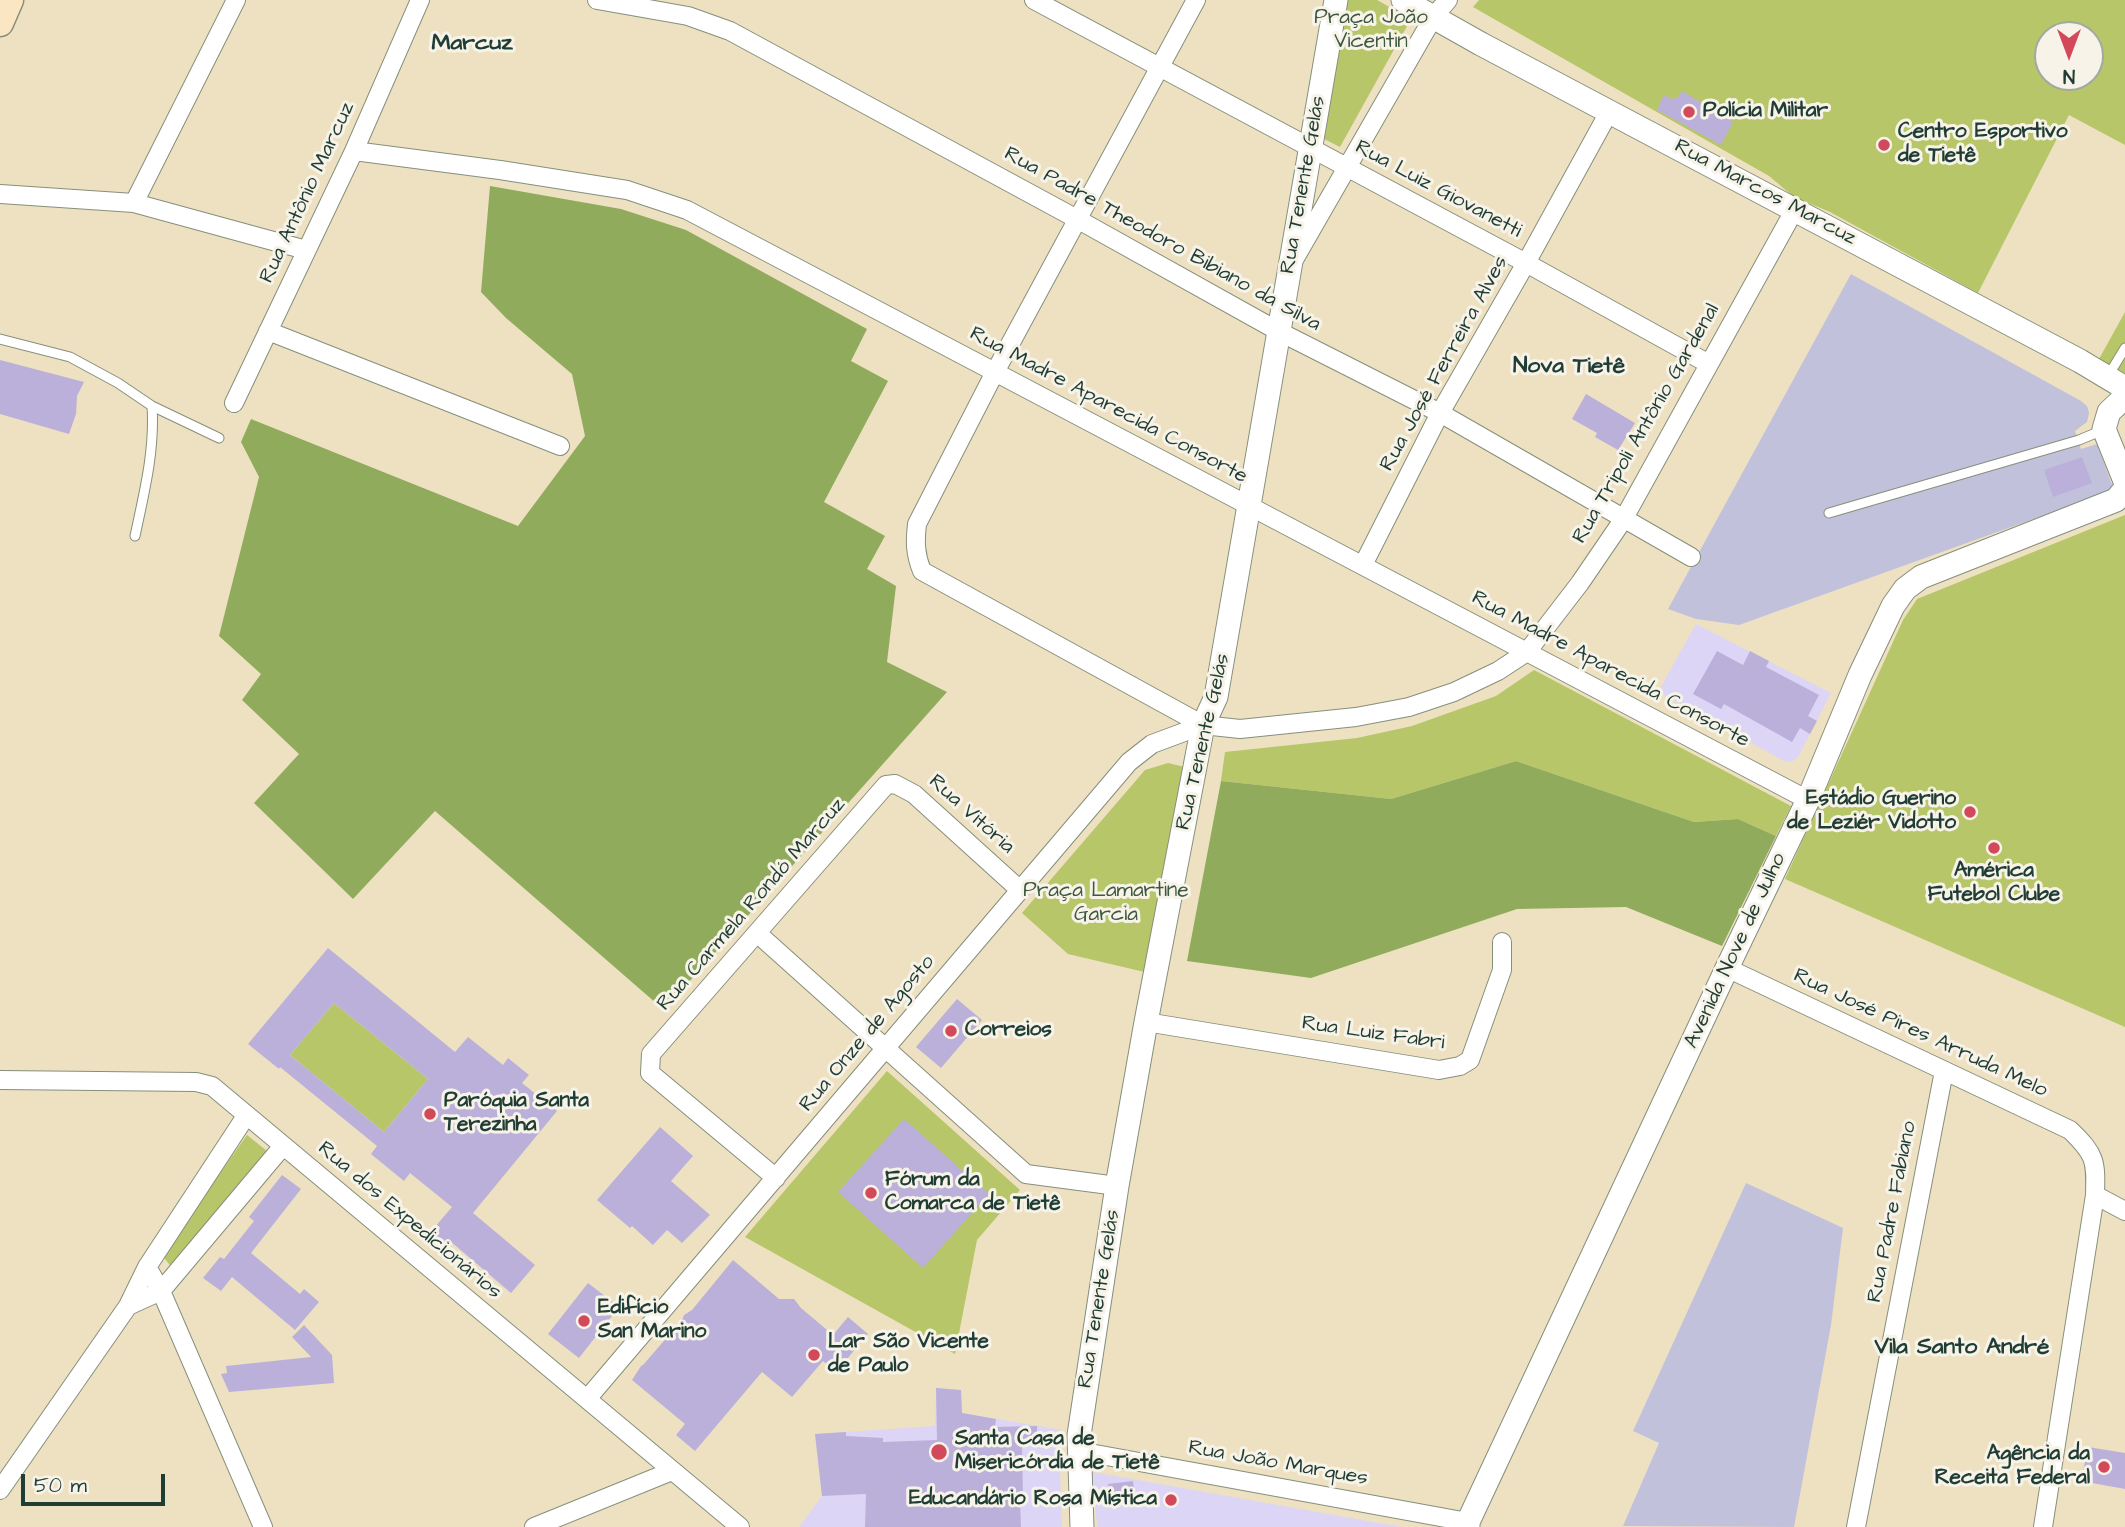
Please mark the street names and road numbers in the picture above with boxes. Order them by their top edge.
street label: Rua Tenente Gelás [1276,94,1332,276]
street label: Rua Antônio Marcuz [255,98,361,288]
street label: Rua Marcos Marcuz [1670,134,1860,252]
street label: Rua Luiz Giovanetti [1350,135,1526,245]
street label: Rua Padre Theodoro Bibiano da Silva [999,142,1325,338]
street label: Rua José Ferreira Alves [1375,252,1515,476]
street label: Rua Tripoli Antônio Gardenal [1568,300,1726,548]
street label: Rua Madre Aparecida Consorte [965,322,1251,490]
street label: Rua Madre Aparecida Consorte [1467,586,1753,754]
street label: Rua Tenente Gelás [1171,651,1237,833]
street label: Rua Vitória [923,770,1019,860]
street label: Rua Carmela Rondó Marcuz [653,793,851,1017]
street label: Avenida Nove de Julho [1680,849,1792,1053]
street label: Rua Onze de Agosto [795,950,941,1118]
street label: Rua José Pires Arruda Melo [1789,964,2051,1104]
street label: Rua Luiz Fabri [1300,1012,1446,1056]
street label: Rua Padre Fabiano [1863,1119,1923,1305]
street label: Rua dos Expedicionários [312,1137,506,1305]
street label: Rua Tenente Gelás [1073,1208,1127,1390]
street label: Rua João Marques [1186,1436,1370,1492]

